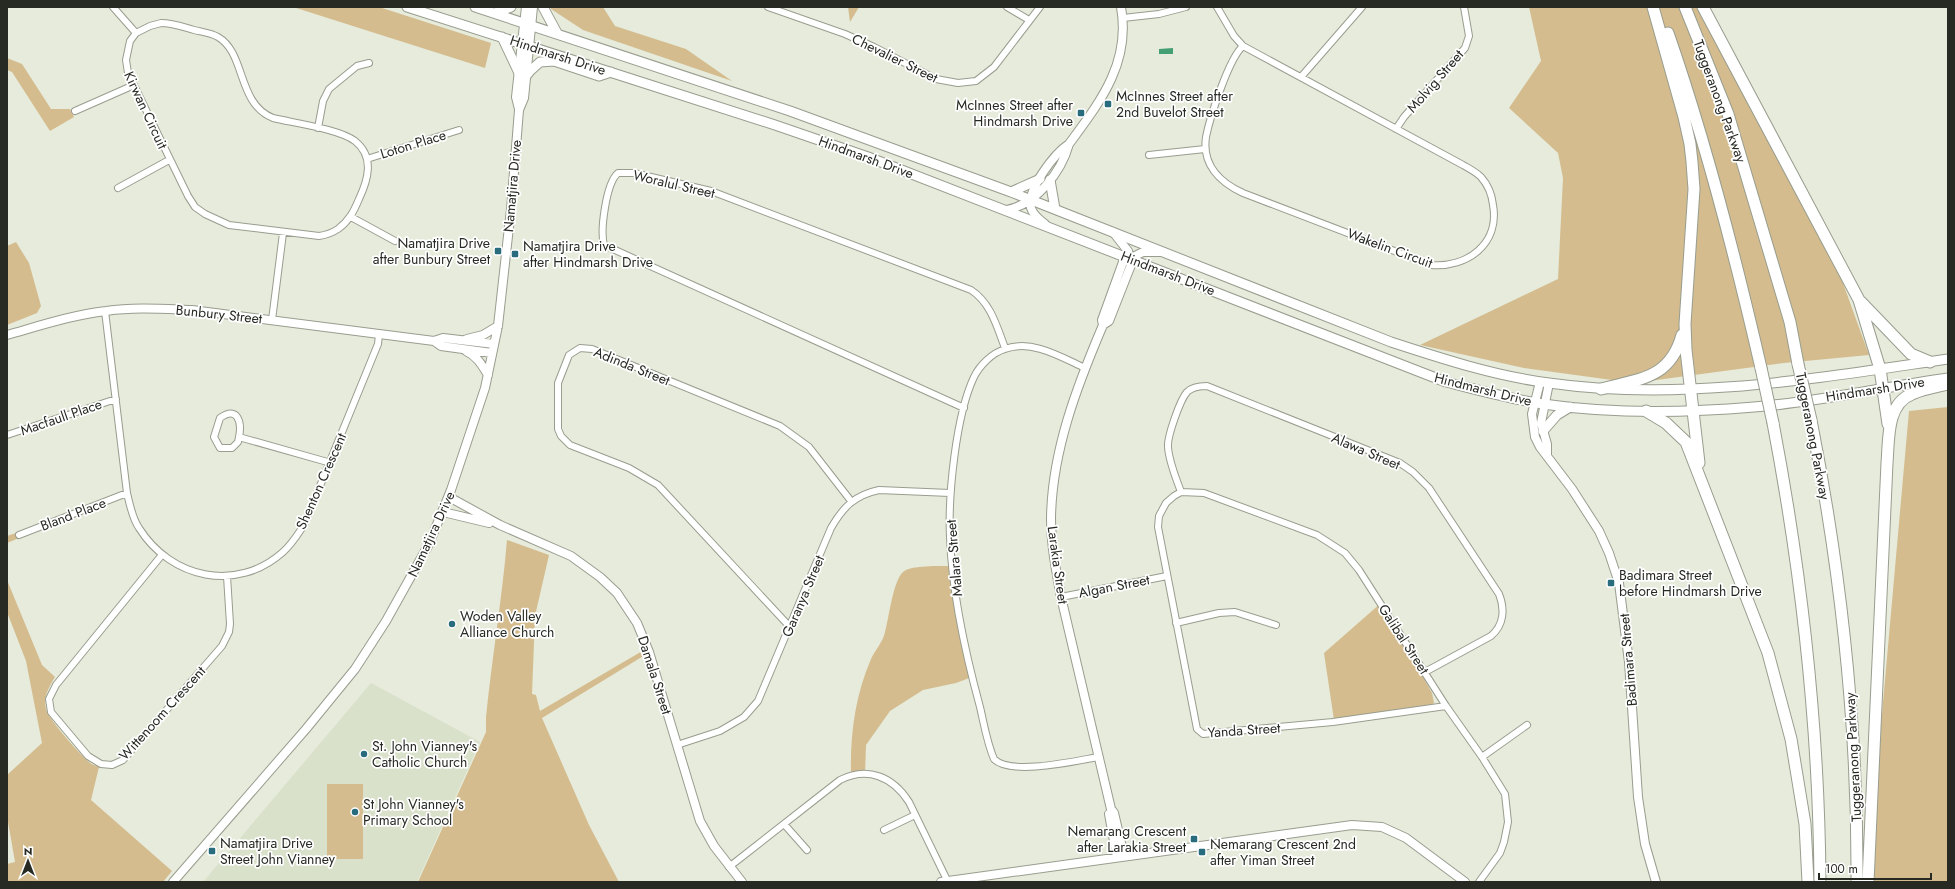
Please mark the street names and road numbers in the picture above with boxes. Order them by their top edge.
street label: Chevalier Street [849,29,942,88]
street label: Hindmarsh Drive [507,30,609,80]
street label: Tuggeranong Parkway [1688,37,1752,166]
street label: Molvig Street [1402,45,1468,117]
street label: Kirwan Circuit [119,68,173,153]
street label: Loton Place [378,124,448,164]
street label: Hindmarsh Drive [816,131,916,183]
street label: Namatjira Drive [498,139,526,233]
street label: Woralul Street [631,165,717,203]
street label: Wakelin Circuit [1344,223,1436,273]
street label: Hindmarsh Drive [1118,246,1218,300]
street label: Bunbury Street [175,300,264,329]
street label: Adinda Street [591,342,674,391]
street label: Hindmarsh Drive [1432,367,1534,411]
street label: Tuggeranong Parkway [1791,371,1835,502]
street label: Hindmarsh Drive [1824,371,1926,407]
street label: Macfaull Place [18,394,104,440]
street label: Alawa Street [1329,428,1404,475]
street label: Shenton Crescent [291,429,351,532]
street label: Namatjira Drive [402,488,460,580]
street label: Bland Place [37,492,109,536]
street label: Malara Street [941,518,967,597]
street label: Larakia Street [1043,525,1073,606]
street label: Garanya Street [777,552,829,640]
street label: Algan Street [1077,569,1152,603]
street label: Galibal Street [1374,600,1435,679]
street label: Badimara Street [1614,612,1642,707]
street label: Damala Street [633,633,677,717]
street label: Wittenoom Crescent [114,661,210,765]
street label: Tuggeranong Parkway [1840,691,1866,822]
street label: Yanda Street [1207,717,1282,743]

